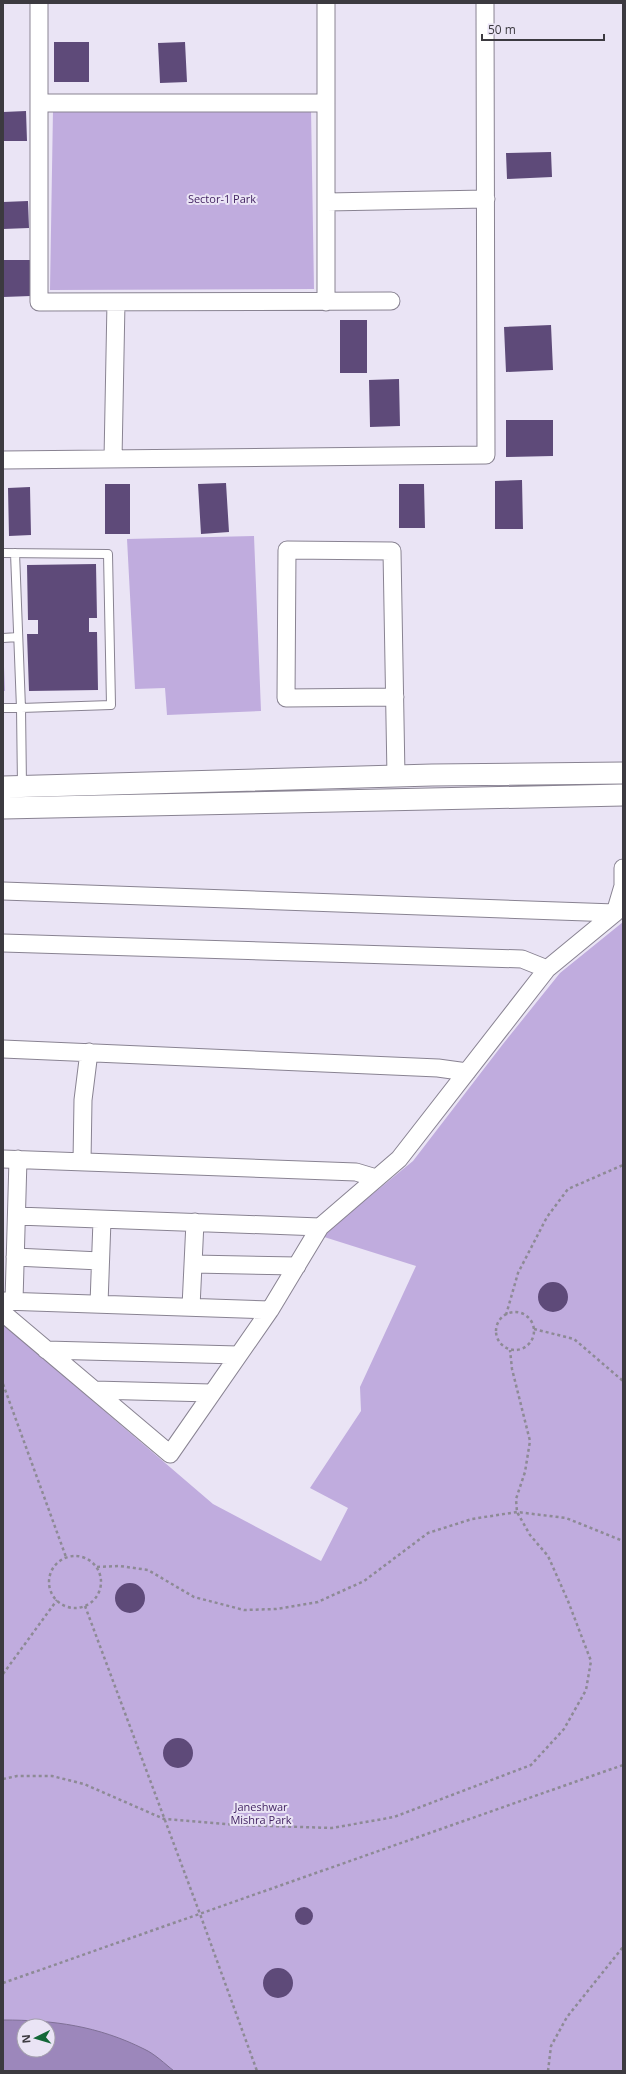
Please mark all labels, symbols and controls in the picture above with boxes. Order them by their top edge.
scale bar [482,16,604,42]
text: 50 m [488,21,516,38]
park label: Sector-1 Park [188,191,256,206]
park label: Janeshwar Mishra Park [230,1799,292,1827]
north arrow [16,2018,56,2058]
text: N [18,2034,33,2044]

